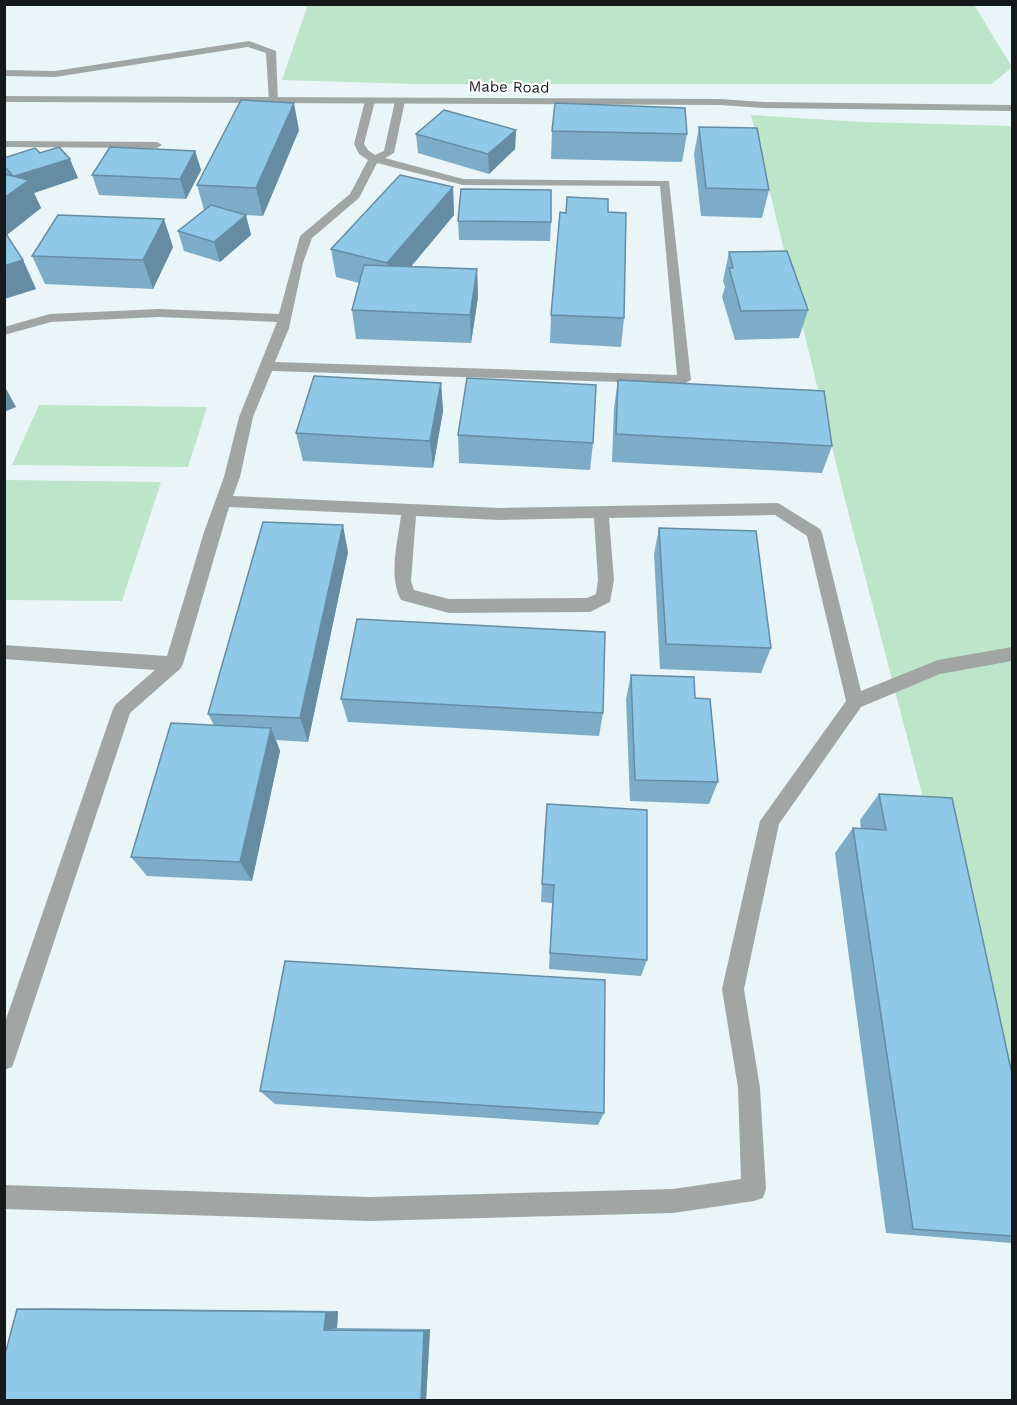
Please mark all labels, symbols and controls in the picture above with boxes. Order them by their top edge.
street label: Mabe Road [468,77,550,97]

